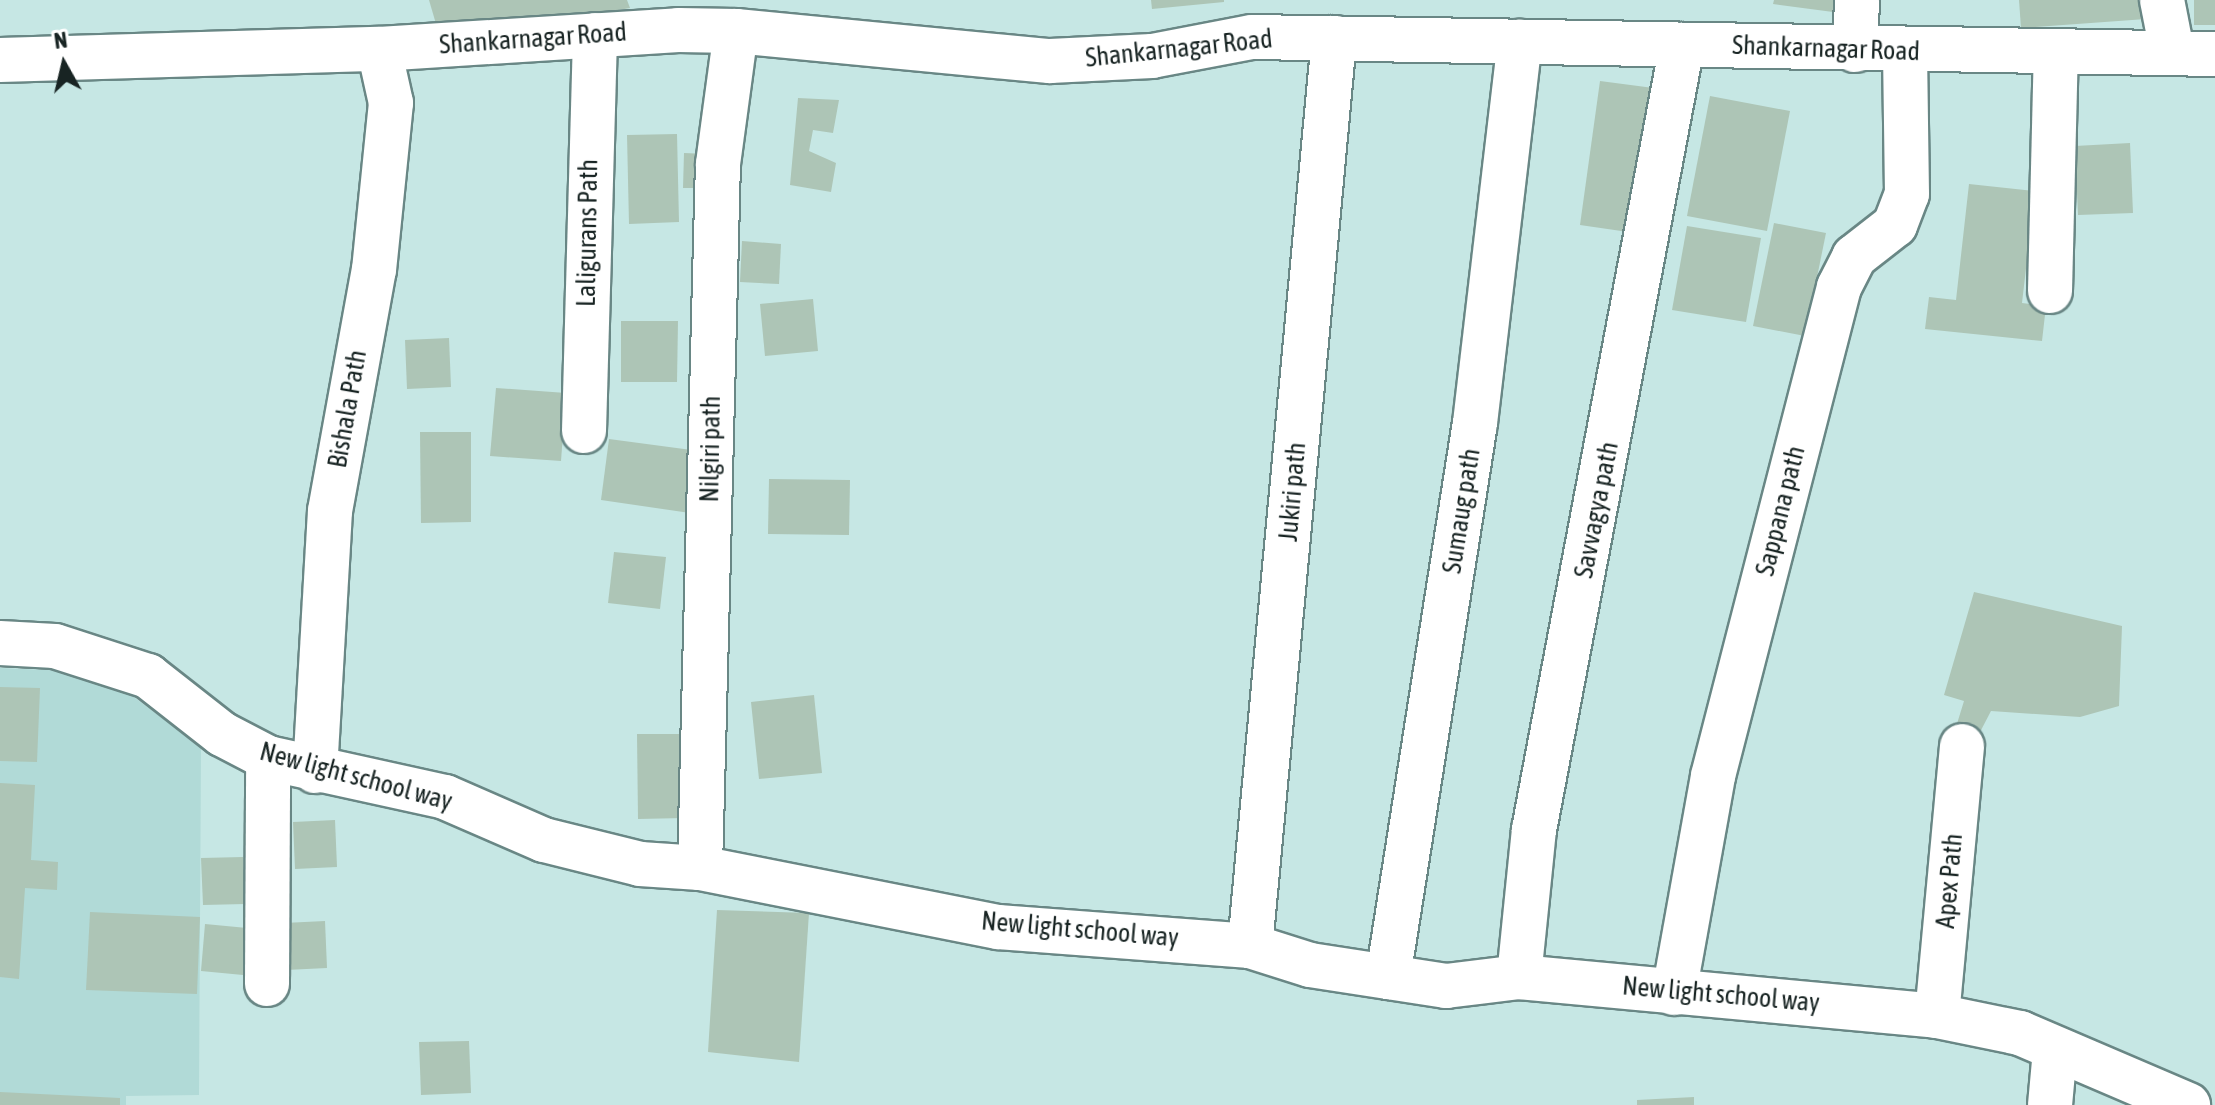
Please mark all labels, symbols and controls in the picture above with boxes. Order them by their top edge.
street label: Shankarnagar Road [438,17,628,61]
north arrow [24,24,104,104]
street label: Shankarnagar Road [1084,24,1274,74]
text: N [52,26,69,54]
street label: Shankarnagar Road [1732,30,1920,68]
street label: Laligurans Path [571,159,605,307]
street label: Bishala Path [322,348,374,470]
street label: Nilgiri path [694,395,728,503]
street label: Savvagya path [1569,439,1625,581]
street label: Jukiri path [1273,441,1313,543]
street label: Sappana path [1750,443,1812,579]
street label: Sumaug path [1437,446,1487,576]
street label: New light school way [256,736,456,818]
street label: Apex Path [1930,832,1970,930]
street label: New light school way [980,906,1180,954]
street label: New light school way [1621,971,1821,1019]

